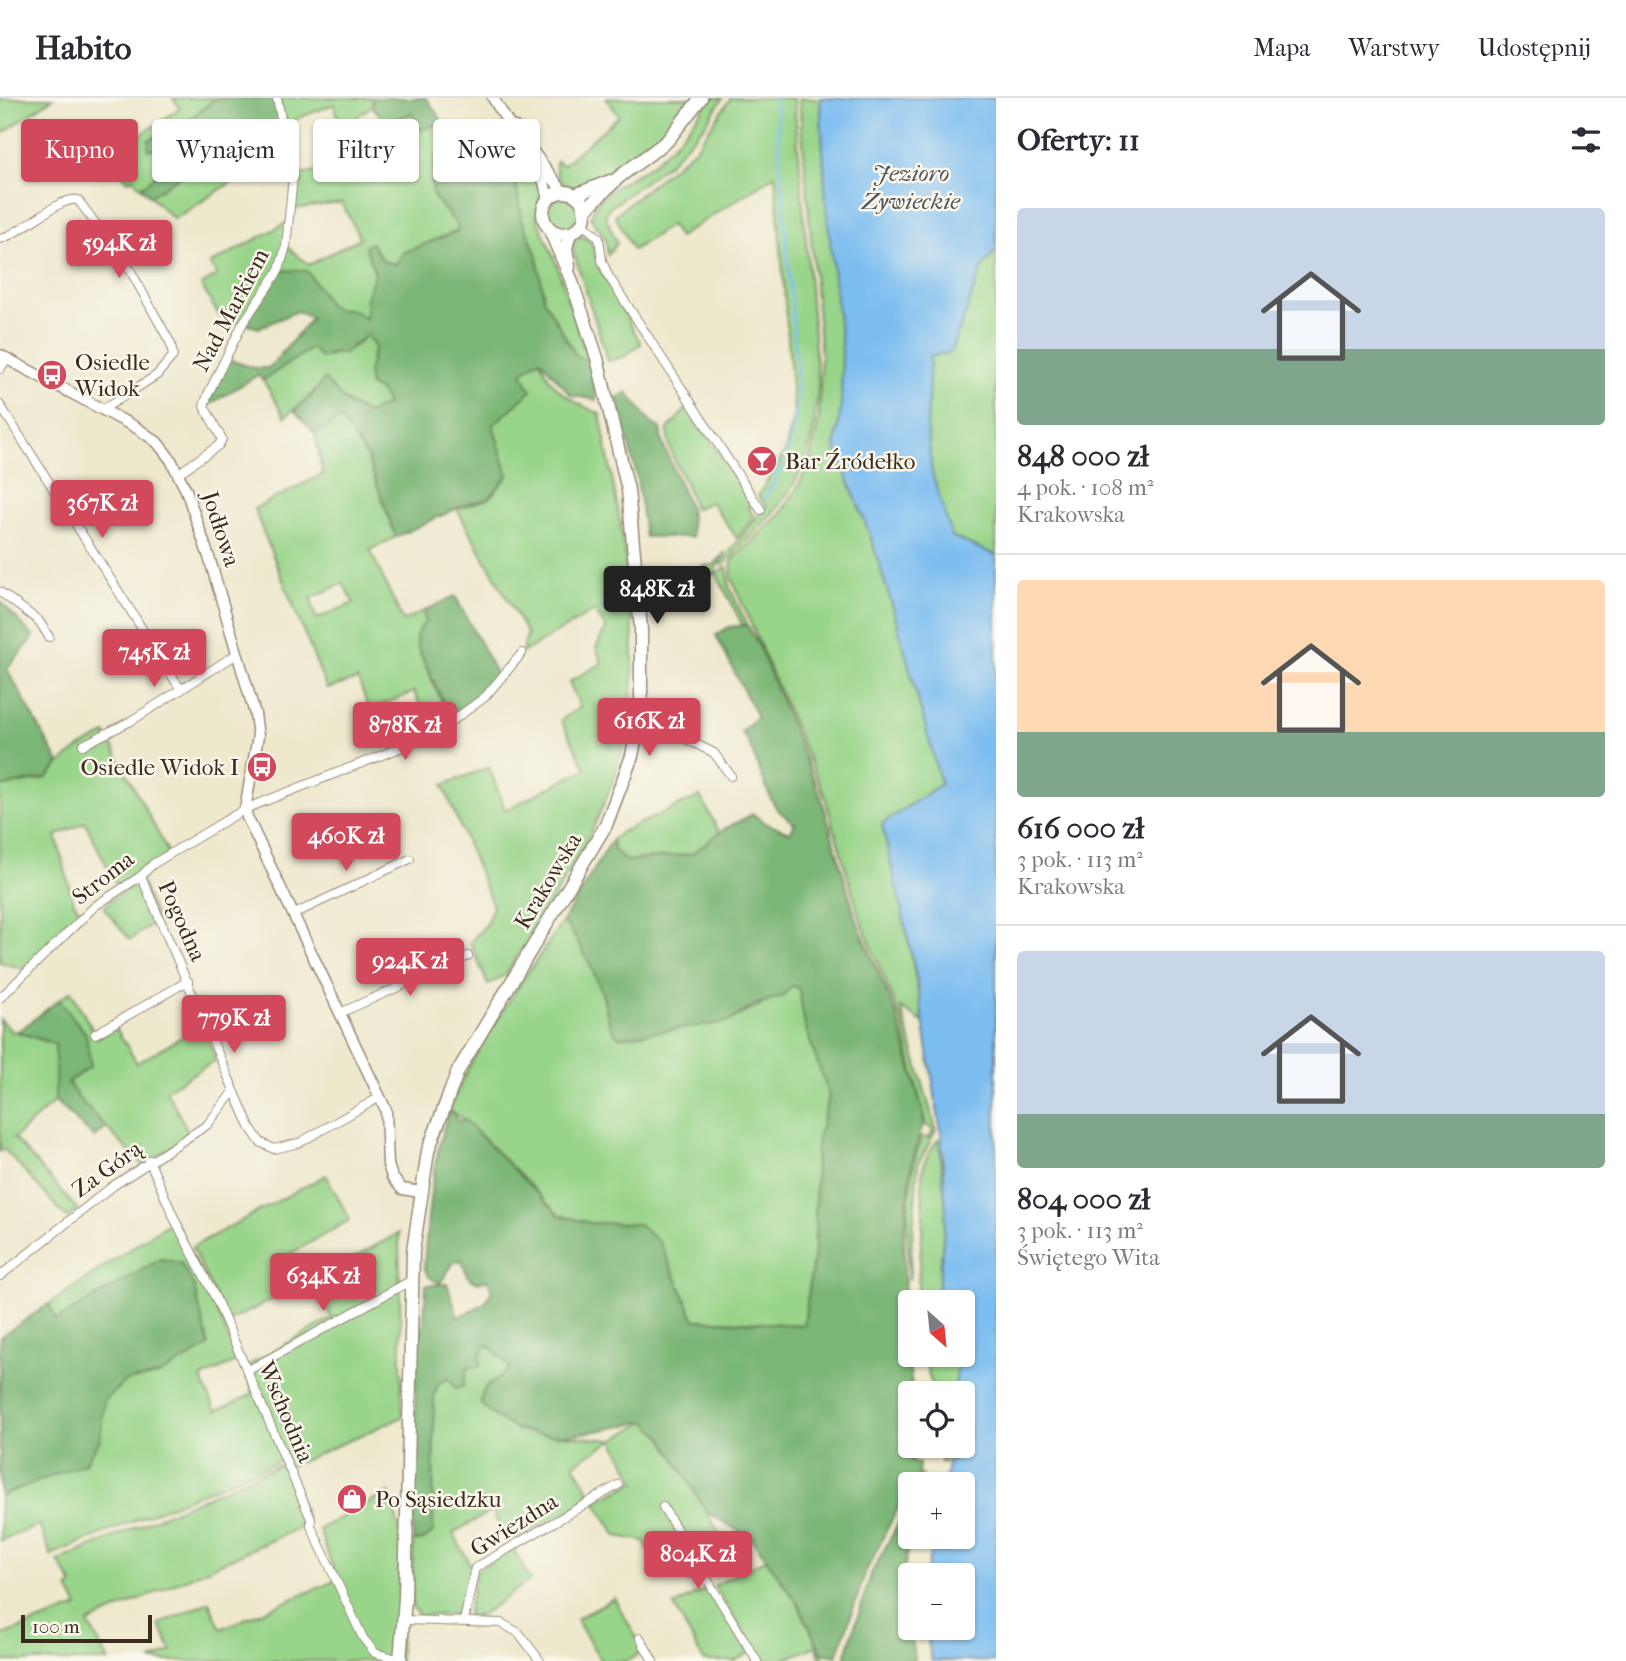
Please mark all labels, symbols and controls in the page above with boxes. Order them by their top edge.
text: Habito [35,29,132,68]
text: Mapa [1253,34,1310,62]
text: Warstwy [1348,34,1440,62]
text: Udostępnij [1478,34,1591,62]
chip: Kupno [21,119,138,182]
chip: Wynajem [152,119,299,182]
chip: Filtry [313,119,419,182]
chip: Nowe [433,119,540,182]
icon: filters [1567,121,1605,159]
text: Oferty: 11 [1017,123,1140,158]
water label: Jezioro Żywieckie [860,159,961,215]
pin: 594K zł [54,220,184,280]
text: 594K zł [82,229,156,256]
street label: Nad Markiem [187,244,275,376]
icon: home [1248,253,1374,379]
place label: Osiedle Widok [74,349,150,402]
bus stop icon: Osiedle Widok [35,358,69,392]
text: 848 000 zł [1017,439,1149,474]
bar icon: Bar Źródełko [745,444,779,478]
place label: Bar Źródełko [785,448,915,475]
text: 4 pok. · 108 m² [1017,474,1153,501]
pin: 367K zł [37,480,167,540]
street label: Jodłowa [196,486,246,570]
text: 367K zł [66,489,138,516]
text: Krakowska [1017,501,1125,528]
pin: 848K zł [592,566,722,626]
text: 848K zł [620,575,694,602]
icon: home [1248,625,1374,751]
pin: 745K zł [89,630,219,689]
text: 745K zł [118,638,190,665]
pin: 616K zł [584,698,714,758]
pin: 878K zł [340,702,470,762]
text: 616K zł [613,707,685,734]
text: 878K zł [369,711,441,738]
bus stop icon: Osiedle Widok I [245,750,279,784]
place label: Osiedle Widok I [80,754,239,781]
text: 616 000 zł [1017,811,1144,846]
pin: 460K zł [281,814,411,873]
text: 460K zł [308,822,384,849]
street label: Krakowska [509,828,588,934]
street label: Stroma [67,845,140,911]
text: 3 pok. · 113 m² [1017,846,1143,873]
text: Krakowska [1017,873,1125,900]
street label: Pogodna [152,876,212,966]
pin: 924K zł [345,939,475,998]
text: 924K zł [372,947,448,974]
pin: 779K zł [169,996,299,1055]
icon: home [1248,996,1374,1122]
text: 779K zł [198,1004,270,1031]
street label: Za Górą [67,1135,147,1203]
text: 804 000 zł [1017,1182,1150,1217]
text: 3 pok. · 113 m² [1017,1217,1143,1244]
text: Świętego Wita [1017,1244,1160,1271]
pin: 634K zł [258,1254,388,1313]
text: 634K zł [286,1262,360,1289]
north arrow [898,1290,975,1367]
map controls [898,1290,975,1640]
street label: Wschodnia [252,1356,320,1467]
button: locate [898,1381,975,1458]
button: + [898,1472,975,1549]
shop icon: Po Sąsiedzku [335,1482,369,1516]
place label: Po Sąsiedzku [375,1486,502,1513]
street label: Gwiezdna [465,1487,563,1562]
pin: 804K zł [633,1532,763,1591]
text: 804K zł [660,1540,736,1567]
button: − [898,1563,975,1640]
scale bar [21,1612,152,1644]
text: 100 m [32,1616,80,1638]

